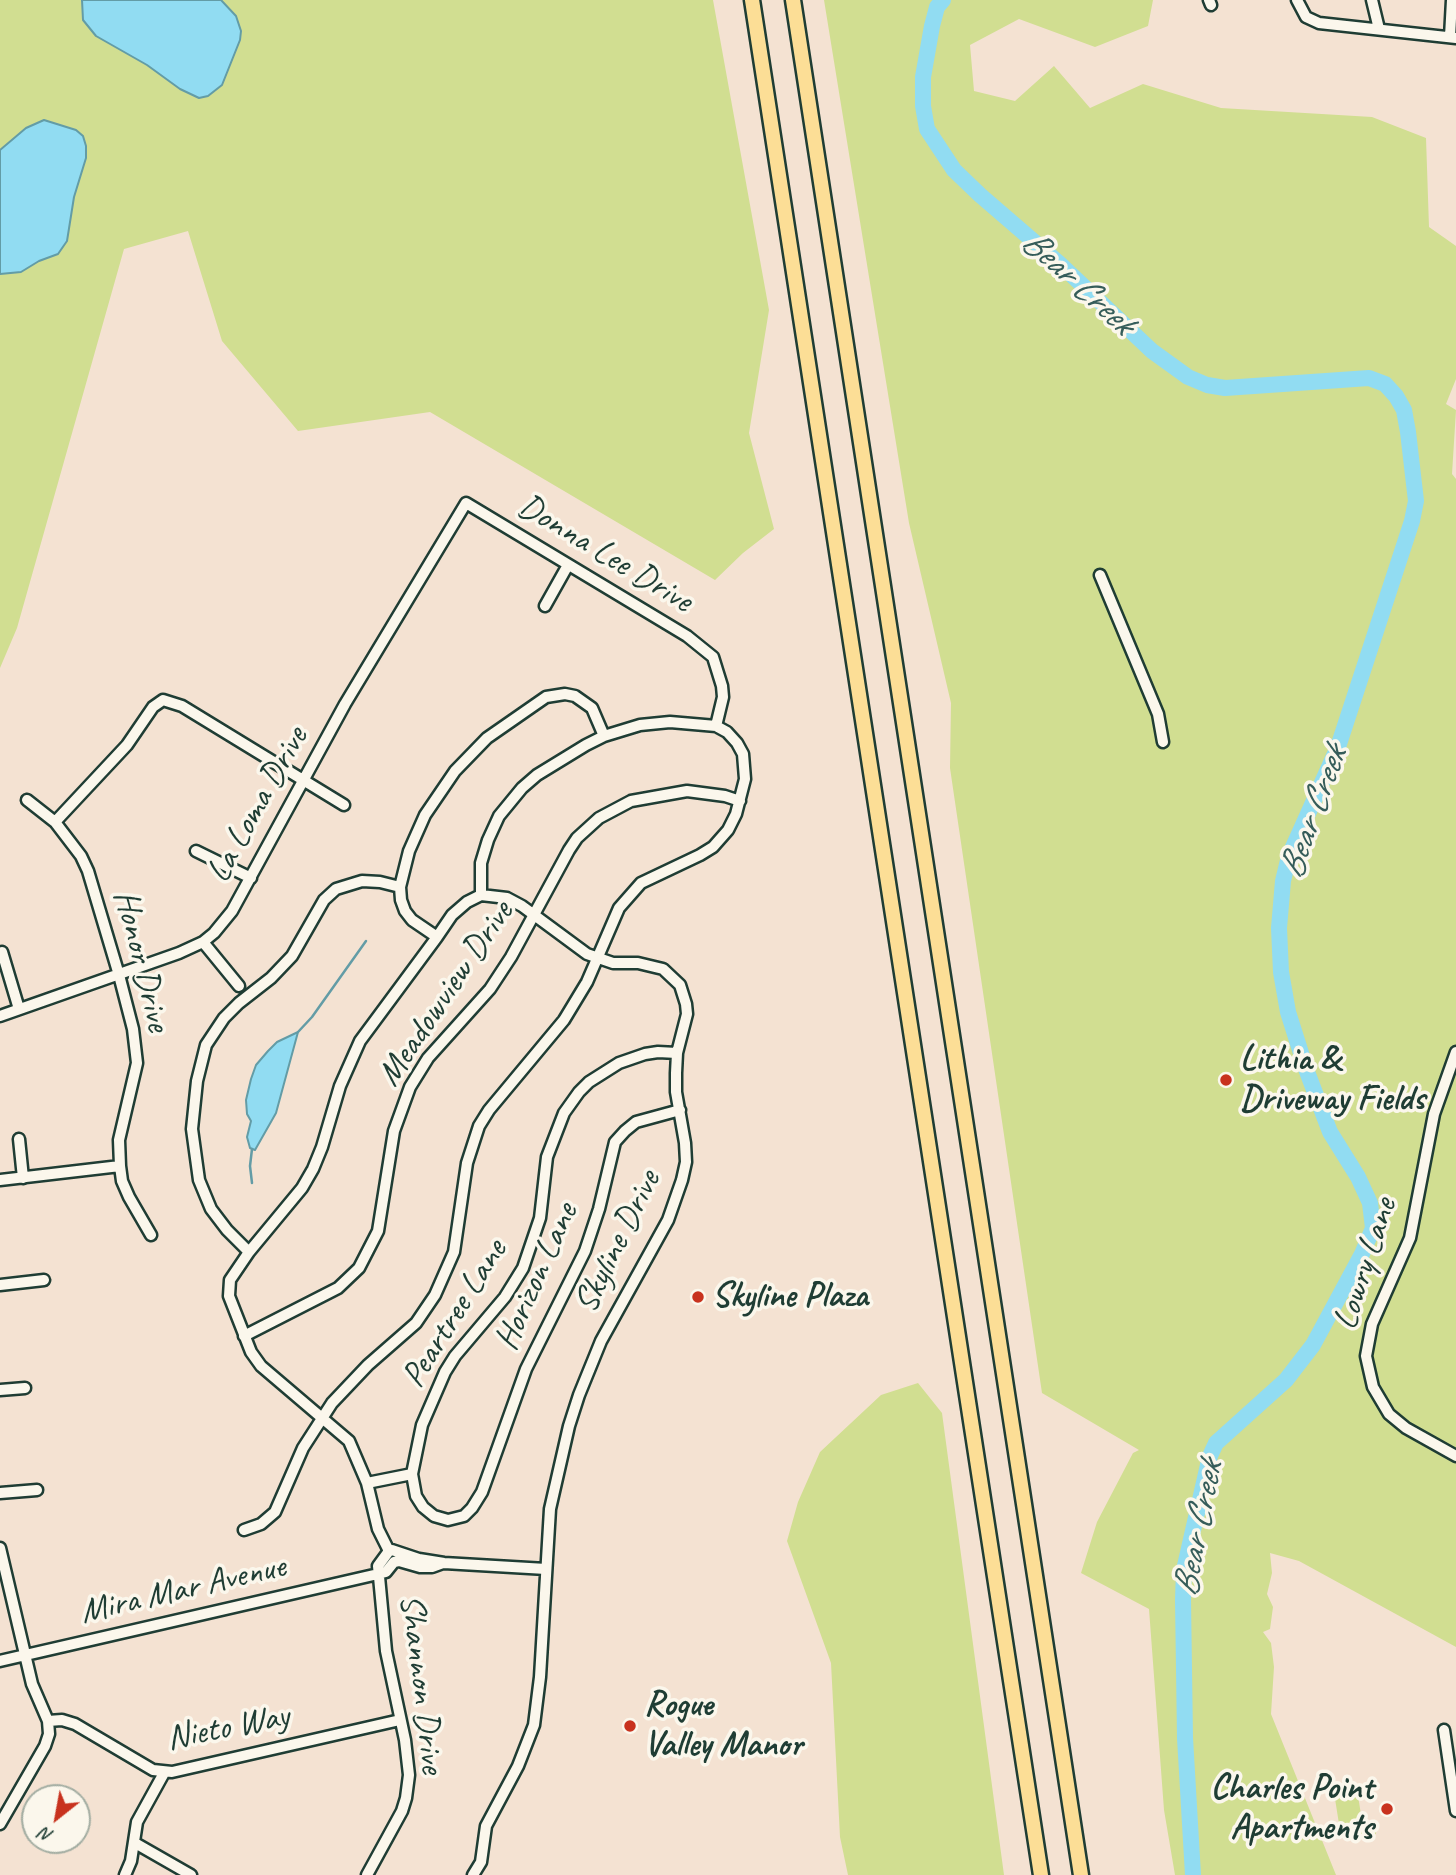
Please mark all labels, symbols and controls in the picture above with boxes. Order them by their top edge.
water label: Bear Creek [1011,221,1143,345]
street label: Donna Lee Drive [510,486,700,622]
street label: La Loma Drive [198,720,318,890]
water label: Bear Creek [1270,741,1358,885]
street label: Honor Drive [103,886,179,1036]
street label: Meadowview Drive [369,894,523,1094]
place label: Lithia & Driveway Fields [1240,1039,1425,1121]
marker: Lithia & Driveway Fields [1218,1072,1234,1088]
street label: Skyline Drive [566,1164,670,1320]
street label: Lowry Lane [1325,1193,1407,1335]
street label: Horizon Lane [486,1197,588,1357]
street label: Peartree Lane [393,1232,517,1396]
place label: Skyline Plaza [712,1276,868,1318]
marker: Skyline Plaza [690,1289,706,1305]
water label: Bear Creek [1164,1458,1234,1600]
street label: Mira Mar Avenue [76,1546,290,1634]
street label: Shannon Drive [389,1592,453,1776]
place label: Rogue Valley Manor [644,1685,802,1767]
street label: Nieto Way [163,1696,293,1760]
marker: Rogue Valley Manor [622,1718,638,1734]
place label: Charles Point Apartments [1210,1768,1373,1850]
north arrow [21,1784,91,1854]
marker: Charles Point Apartments [1379,1801,1395,1817]
text: N [35,1822,57,1849]

